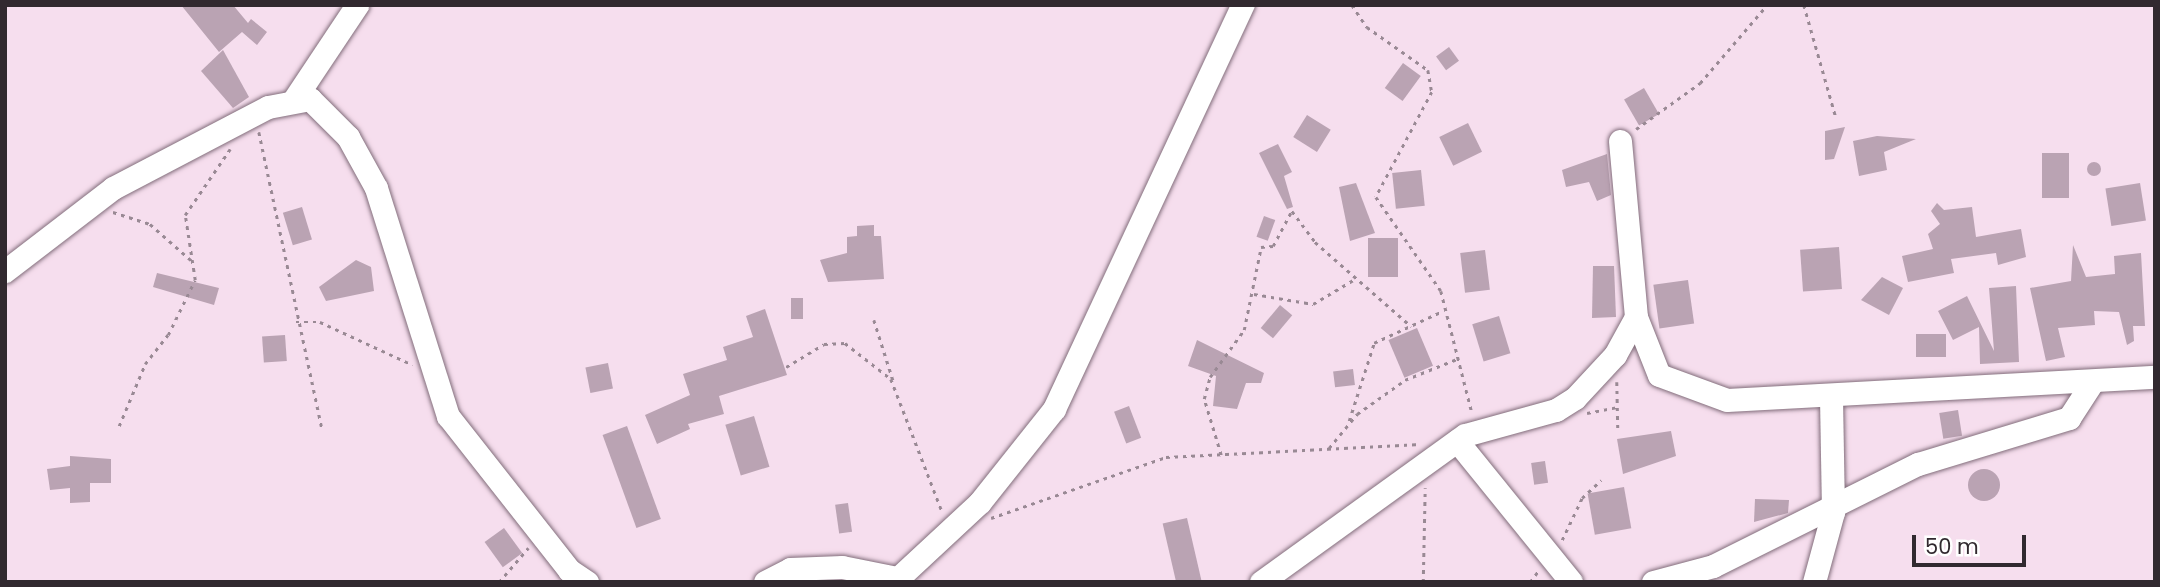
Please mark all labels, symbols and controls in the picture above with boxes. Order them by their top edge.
scale bar [1915,520,2029,564]
text: 50 m [1925,532,1979,561]

